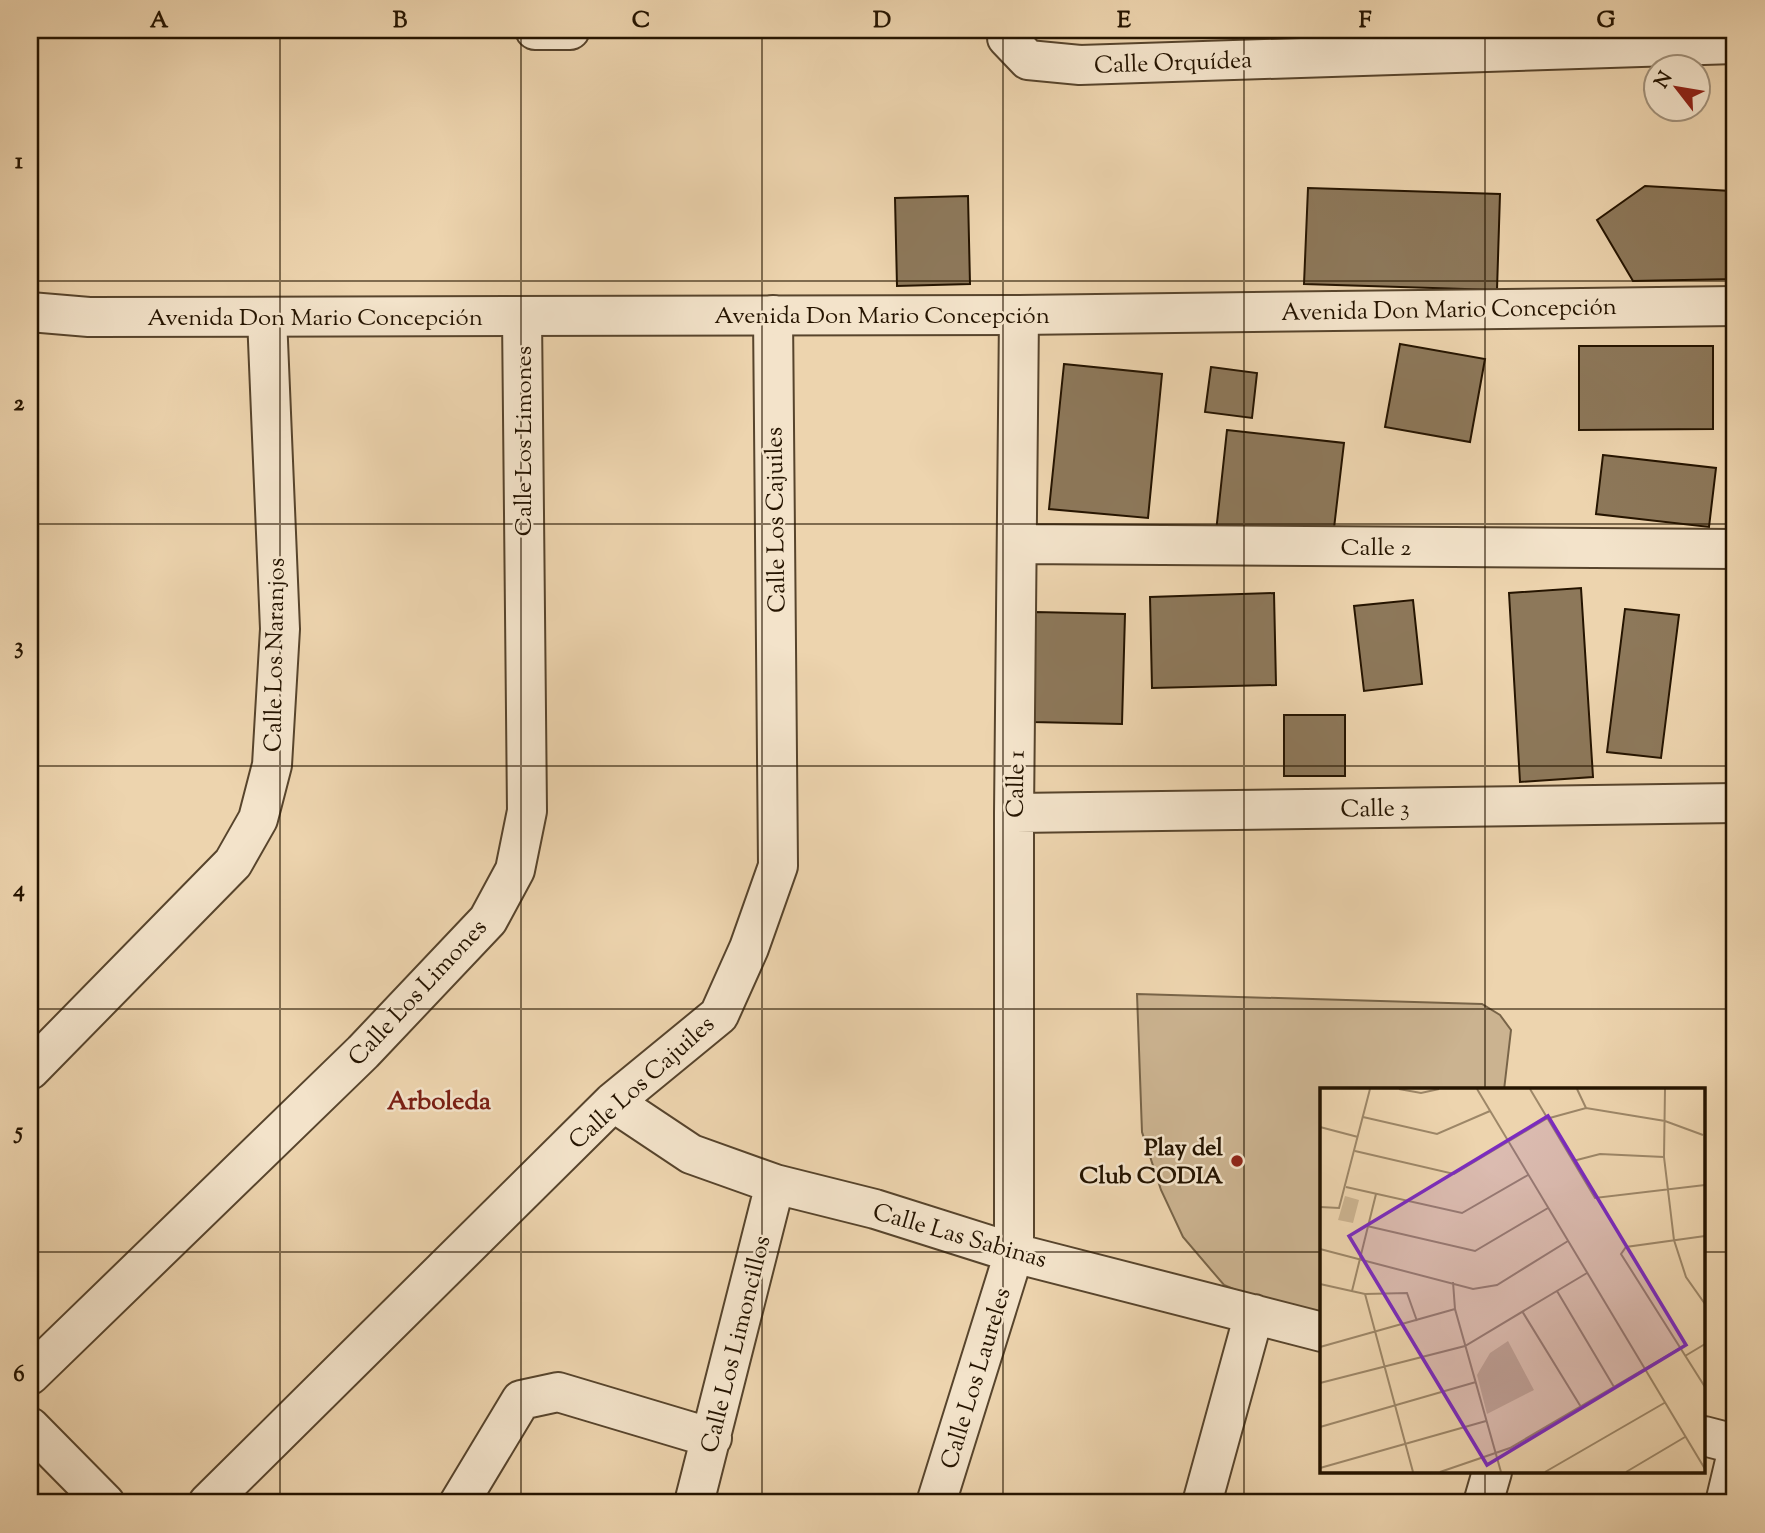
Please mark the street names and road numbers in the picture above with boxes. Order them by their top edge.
street label: Calle Orquídea [1093,44,1253,84]
street label: Avenida Don Mario Concepción [1281,291,1617,331]
street label: Avenida Don Mario Concepción [714,300,1050,334]
street label: Avenida Don Mario Concepción [147,302,483,336]
street label: Calle Los Limones [508,346,542,536]
street label: Calle Los Cajuiles [758,427,796,613]
street label: Calle 2 [1341,532,1411,566]
street label: Calle Los Naranjos [257,558,295,753]
street label: Calle 1 [999,750,1035,818]
street label: Calle 3 [1340,792,1410,828]
street label: Calle Los Limones [341,912,496,1075]
street label: Calle Los Cajuiles [562,1009,723,1158]
street label: Calle Las Sabinas [869,1196,1050,1278]
street label: Calle Los Limoncillos [693,1232,780,1457]
street label: Calle Los Laureles [933,1284,1021,1473]

